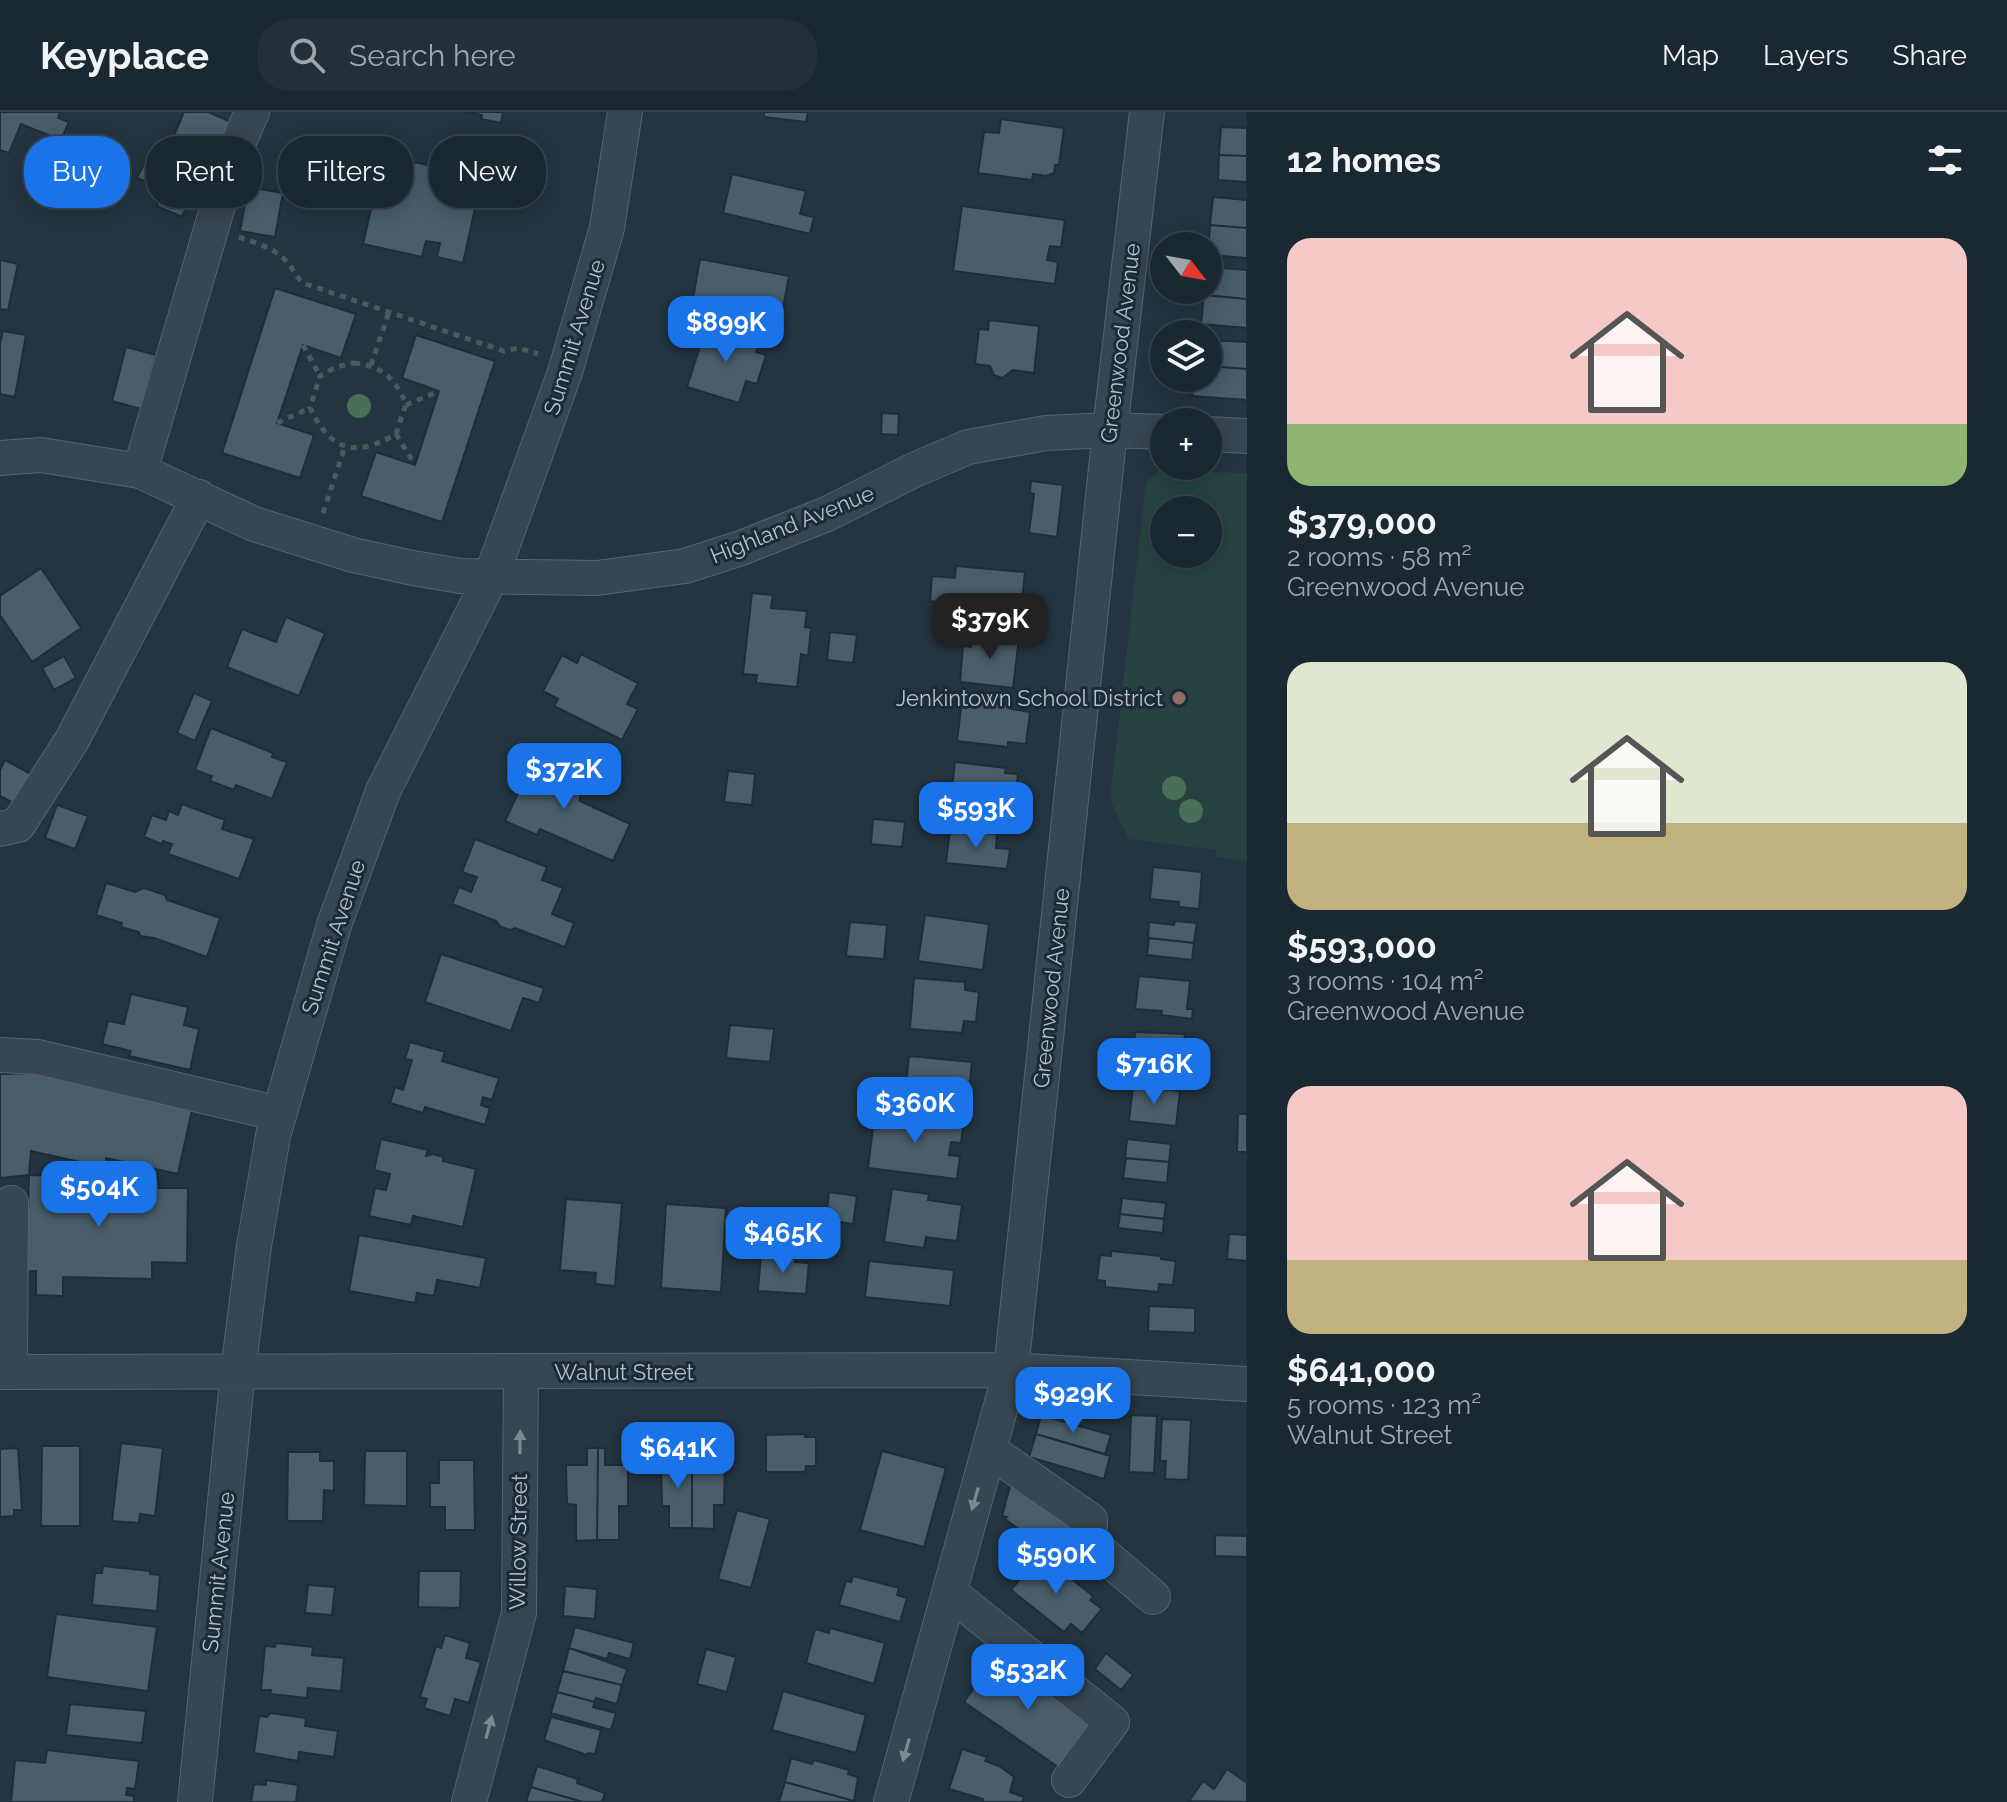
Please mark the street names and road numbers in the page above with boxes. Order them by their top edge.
street label: Greenwood Avenue [1095,242,1145,444]
street label: Summit Avenue [538,256,610,418]
street label: Highland Avenue [706,479,878,569]
street label: Summit Avenue [296,856,370,1018]
street label: Greenwood Avenue [1028,887,1074,1089]
street label: Walnut Street [554,1359,694,1385]
street label: Willow Street [504,1473,532,1610]
street label: Summit Avenue [197,1490,239,1653]

